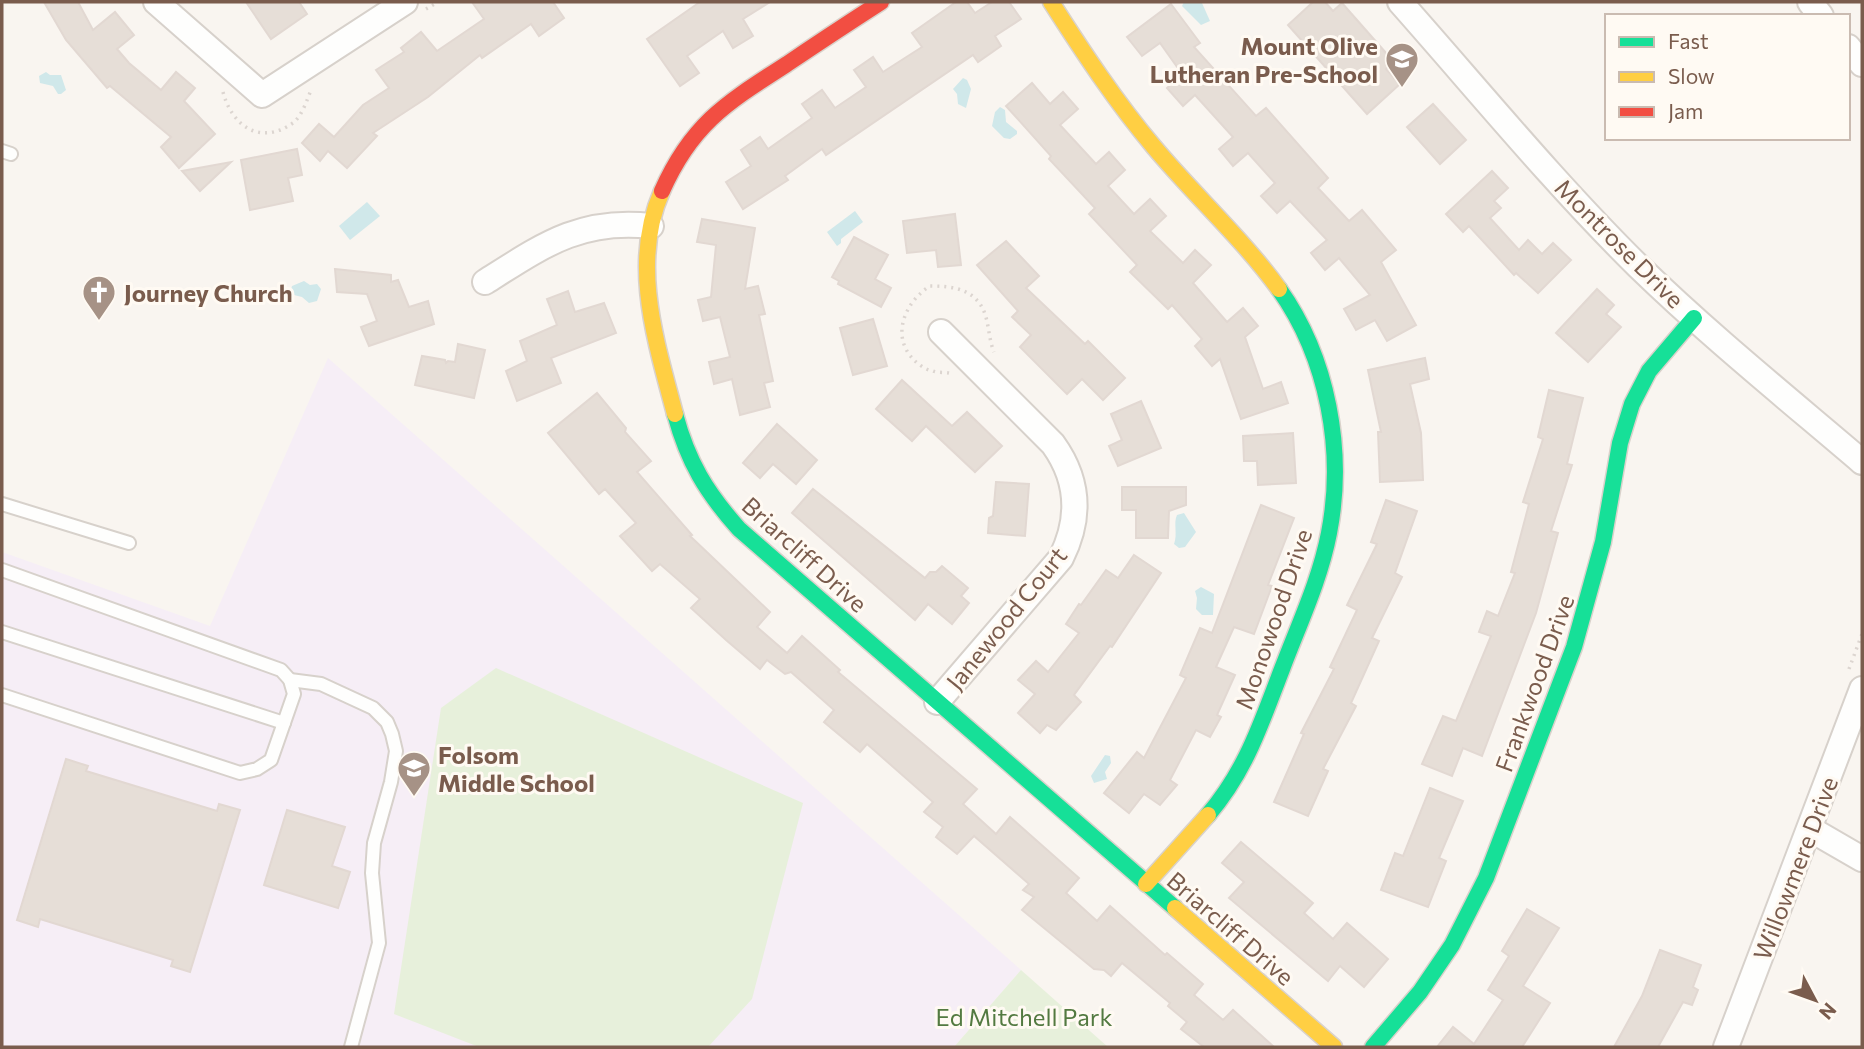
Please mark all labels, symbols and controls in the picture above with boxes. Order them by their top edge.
legend [1605,14,1850,140]
text: Fast [1668,28,1709,53]
place label: Mount Olive Lutheran Pre-School [1150,31,1378,88]
school or university icon: Mount Olive Lutheran Pre-School [1383,40,1421,89]
text: Slow [1668,63,1715,88]
text: Jam [1668,98,1703,123]
street label: Montrose Drive [1550,173,1690,313]
church icon: Journey Church [80,273,118,322]
place label: Journey Church [124,278,293,307]
street label: Briarcliff Drive [737,490,873,618]
street label: Monowood Drive [1229,525,1317,713]
street label: Janewood Court [940,541,1072,695]
street label: Frankwood Drive [1489,591,1579,775]
place label: Folsom Middle School [438,740,595,797]
school or university icon: Folsom Middle School [395,749,433,798]
street label: Willowmere Drive [1747,772,1843,964]
street label: Briarcliff Drive [1162,865,1300,991]
north arrow [1780,965,1850,1035]
text: N [1815,999,1842,1024]
park label: Ed Mitchell Park [936,1002,1112,1031]

